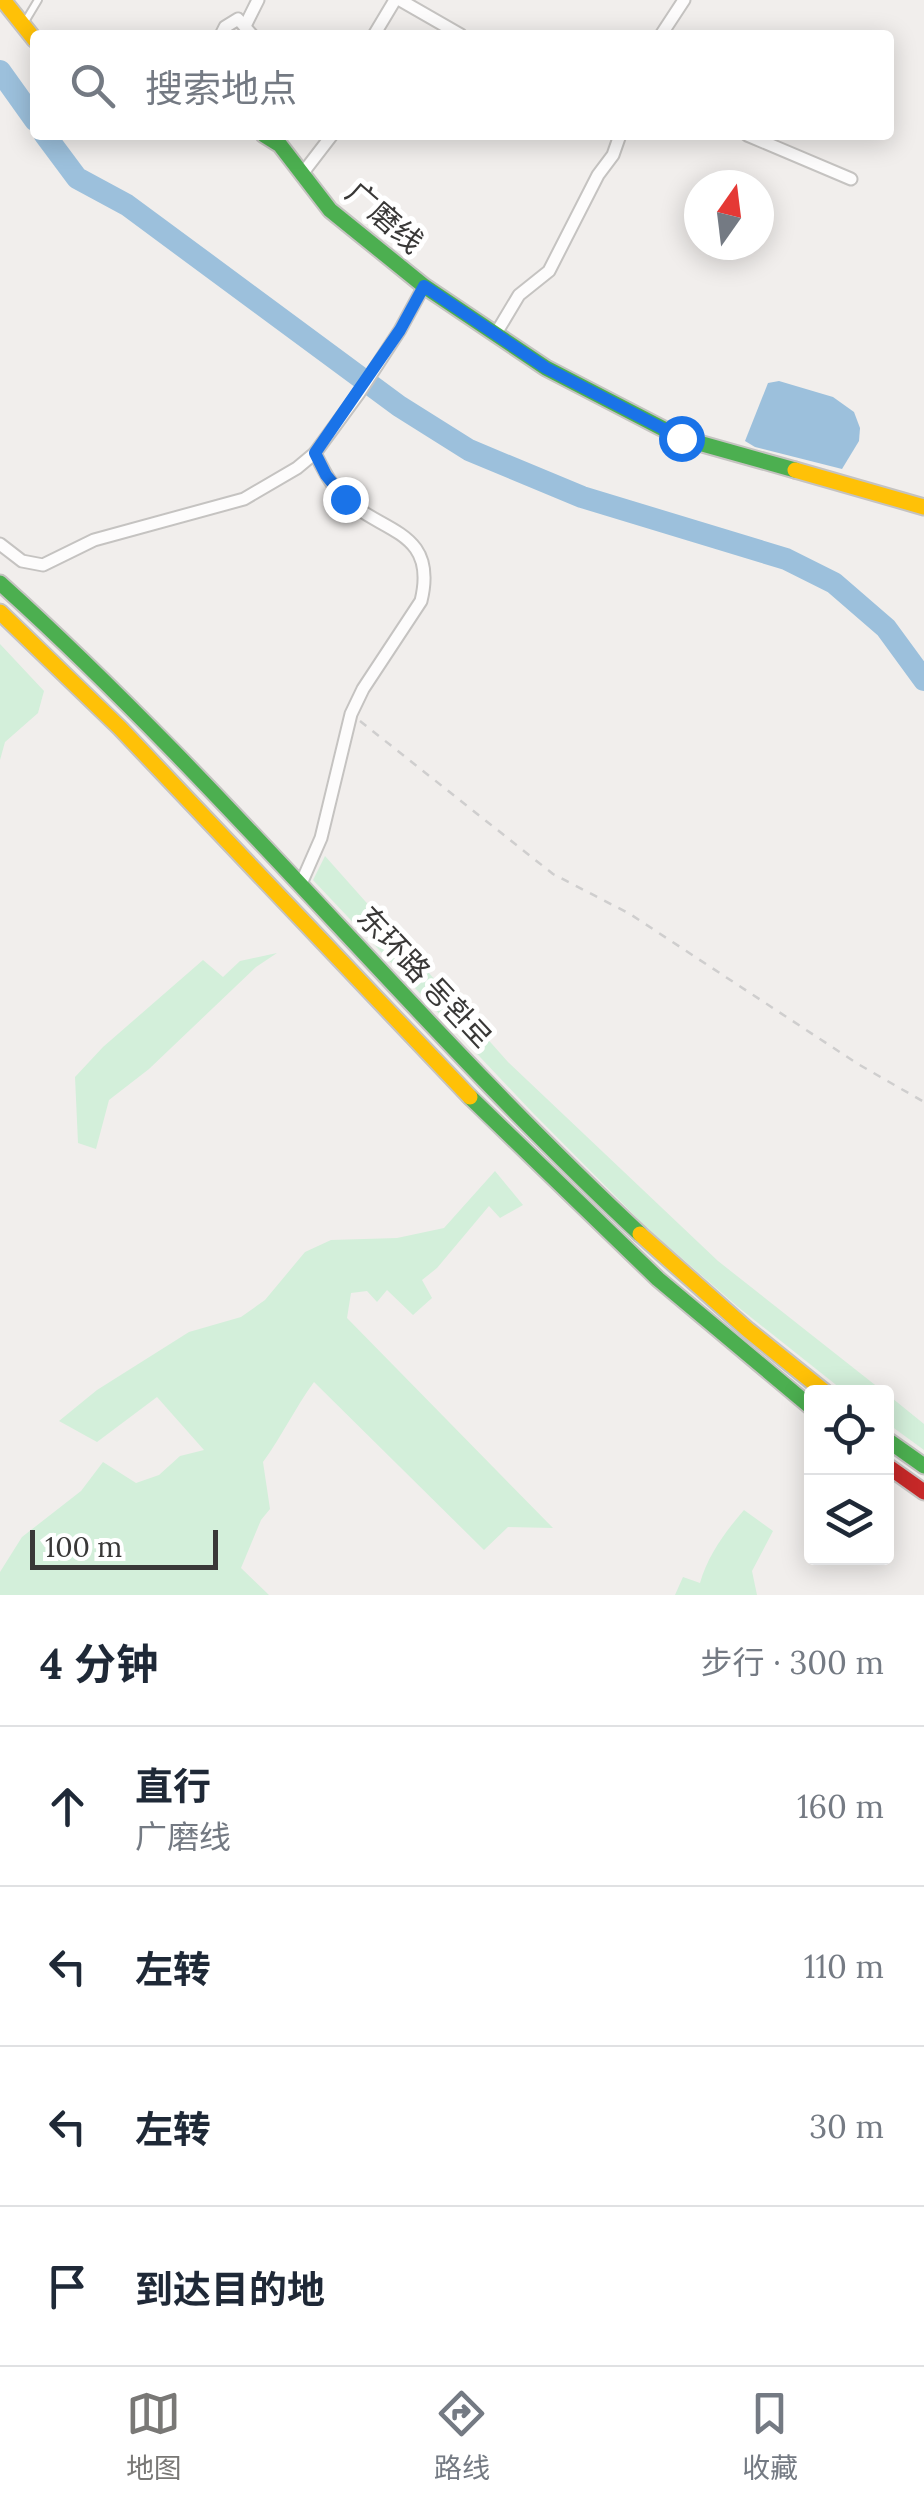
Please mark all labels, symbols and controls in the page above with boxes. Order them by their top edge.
search box [30,30,894,140]
icon: search [65,58,120,113]
text: 搜索地点 [145,64,297,112]
north arrow [684,170,774,260]
street label: 广磨线 [339,173,431,261]
route start [659,416,705,462]
route end [323,477,369,523]
street label: 东环路 동환로 [349,898,501,1056]
map controls [804,1385,894,1565]
button: locate [804,1385,894,1475]
button: layers [804,1475,894,1565]
scale bar [30,1525,218,1570]
text: 100 m [45,1529,122,1565]
text: 4 分钟 [40,1637,158,1691]
text: 步行 · 300 m [701,1642,884,1683]
text: 直行 [135,1762,211,1810]
icon: ahead [40,1779,95,1834]
text: 160 m [797,1786,884,1827]
text: 广磨线 [135,1816,231,1857]
icon: left [40,1939,95,1994]
text: 左转 [135,1945,211,1993]
text: 110 m [804,1946,884,1987]
icon: left [40,2099,95,2154]
text: 左转 [135,2105,211,2153]
text: 30 m [809,2106,884,2147]
icon: arrive [40,2259,95,2314]
text: 到达目的地 [135,2265,325,2313]
tab: 地图 [126,2386,182,2486]
tab: 路线 [434,2386,490,2486]
tab: 收藏 [742,2386,798,2486]

